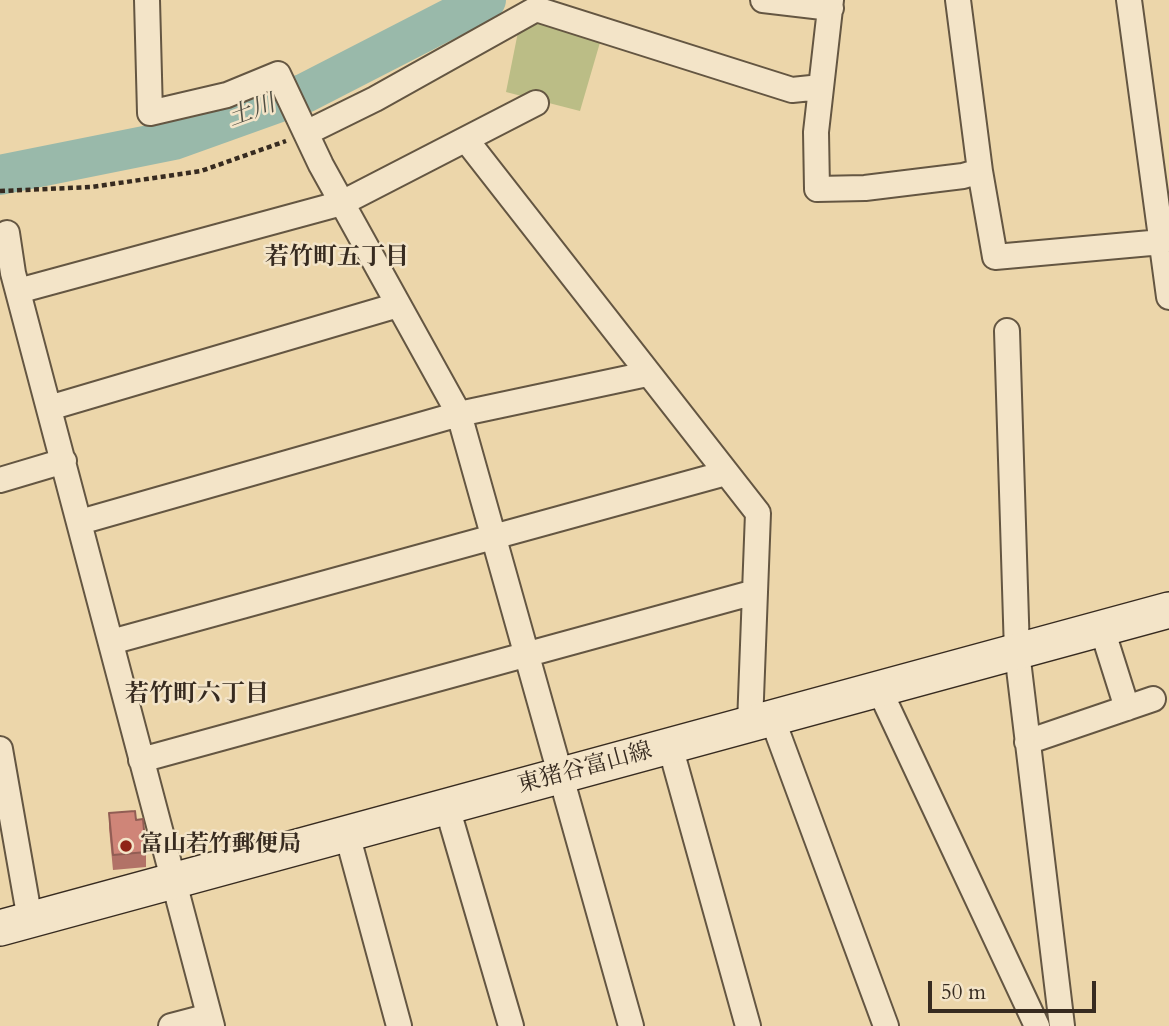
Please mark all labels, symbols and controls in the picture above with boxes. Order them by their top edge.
water label: 土川 [225,90,279,134]
district label: 若竹町五丁目 [265,244,409,272]
district label: 若竹町六丁目 [125,681,269,709]
street label: 東猪谷富山線 [515,738,655,800]
place label: 富山若竹郵便局 [140,832,301,860]
marker: 富山若竹郵便局 [118,838,134,854]
scale bar [931,967,1099,1011]
text: 50 m [941,978,986,1007]

